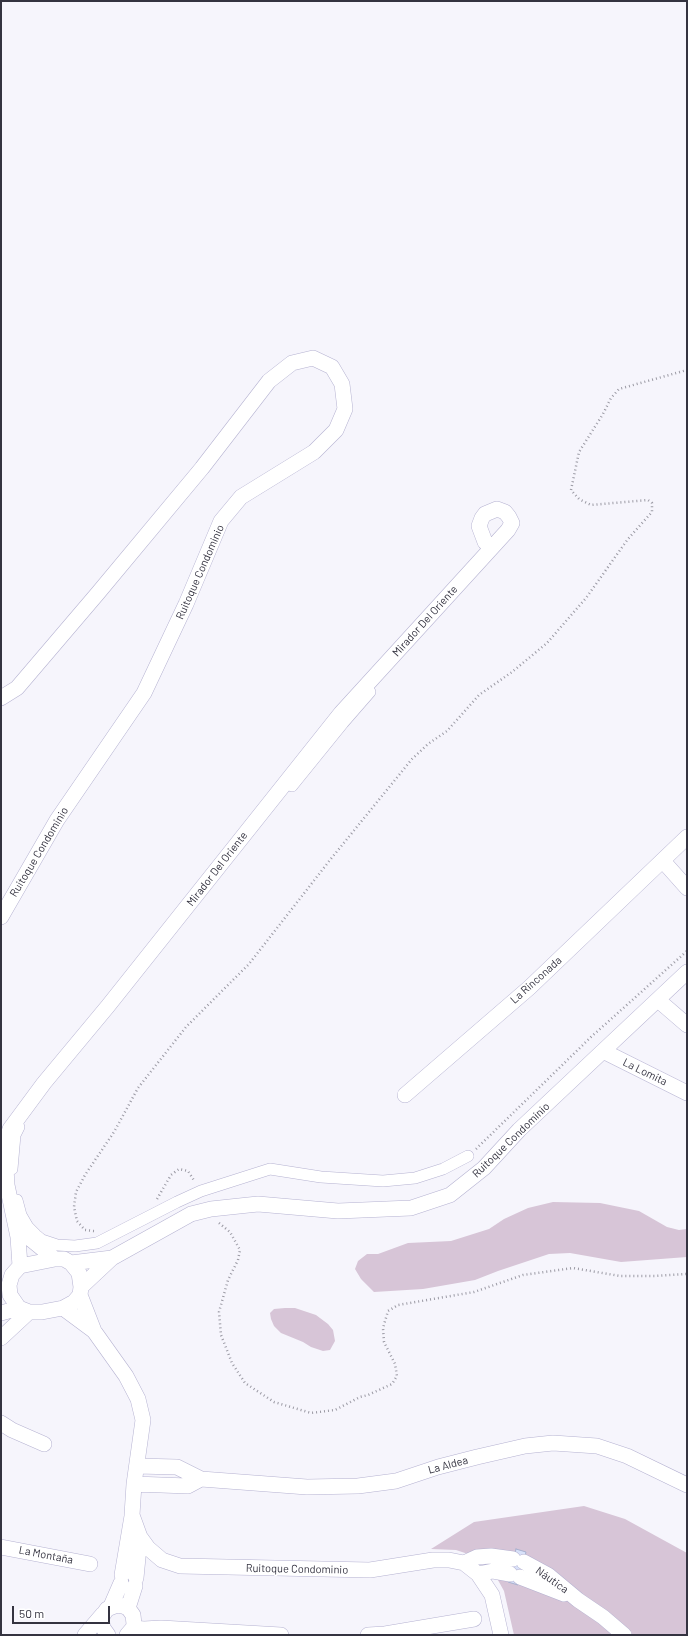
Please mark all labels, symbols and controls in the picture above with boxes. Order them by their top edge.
street label: Ruitoque Condominio [173,523,227,621]
street label: Mirador Del Oriente [390,583,460,659]
street label: Ruitoque Condominio [7,805,71,899]
street label: Mirador Del Oriente [184,829,250,909]
street label: La Rinconada [508,954,564,1006]
street label: La Lomita [621,1056,669,1088]
street label: Ruitoque Condominio [470,1100,552,1180]
street label: La Aldea [427,1453,469,1477]
street label: La Montaña [18,1543,74,1567]
street label: Ruitoque Condominio [246,1562,348,1576]
street label: Náutica [533,1564,571,1596]
scale bar [14,1598,112,1624]
text: 50 m [19,1606,44,1620]

